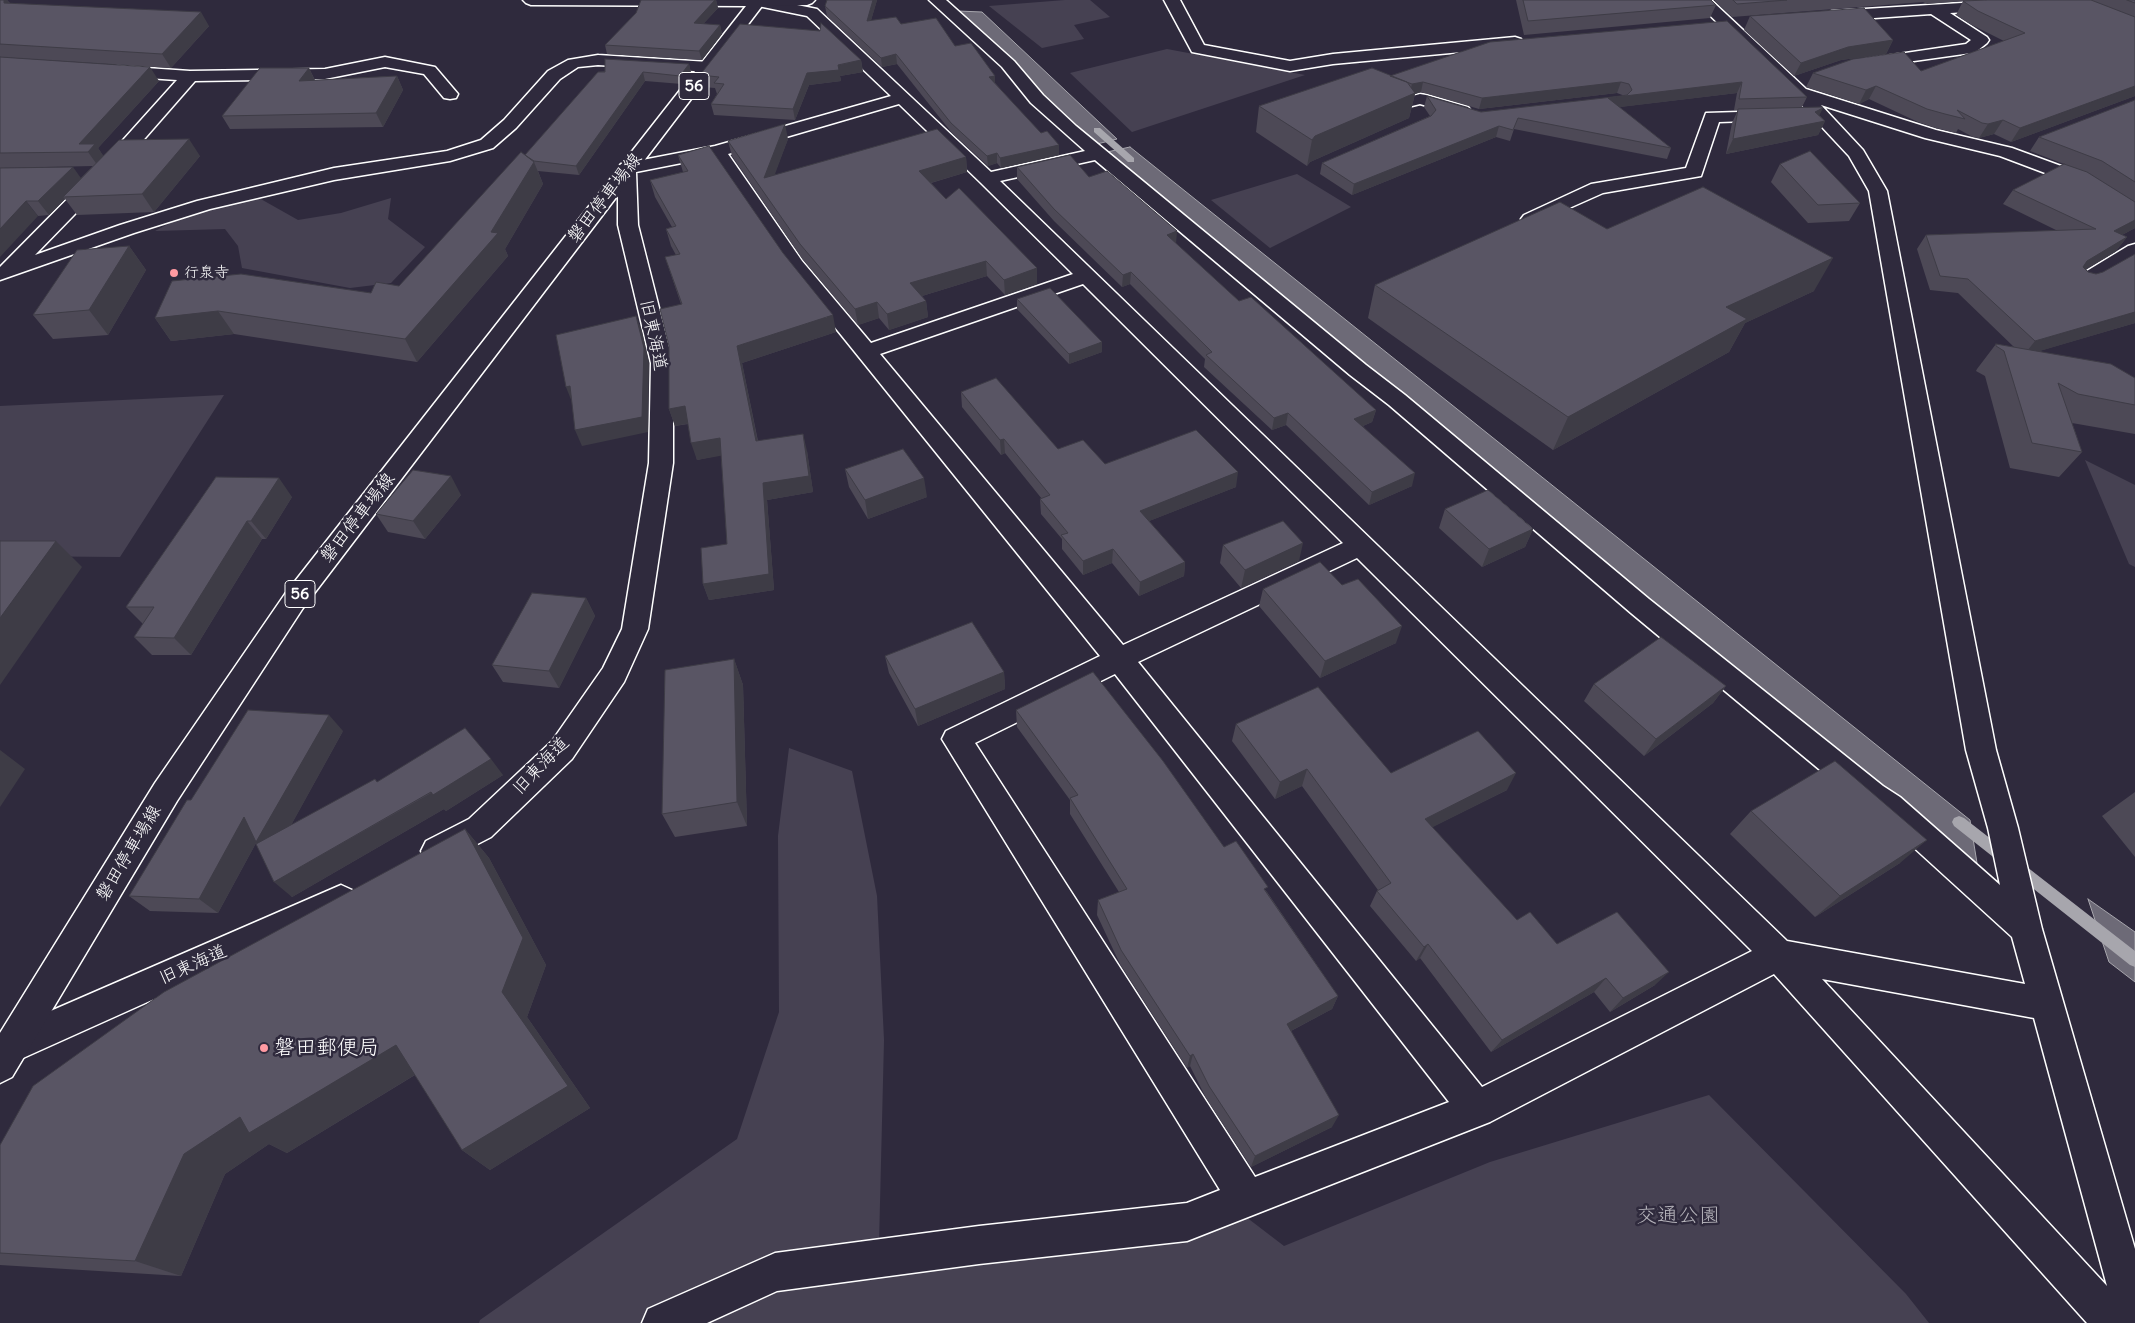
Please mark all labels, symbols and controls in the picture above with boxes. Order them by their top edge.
road number: 56 [679,72,709,100]
street label: 磐田停車場線 [563,149,647,247]
place label: 行泉寺 [184,264,229,282]
marker: 行泉寺 [168,267,180,279]
street label: 旧東海道 [635,298,671,372]
street label: 磐田停車場線 [316,469,400,567]
road number: 56 [285,580,315,608]
street label: 旧東海道 [508,733,574,799]
street label: 磐田停車場線 [92,801,166,905]
street label: 旧東海道 [156,940,230,990]
place label: 磐田郵便局 [274,1035,379,1061]
marker: 磐田郵便局 [258,1042,270,1054]
park label: 交通公園 [1636,1203,1720,1229]

